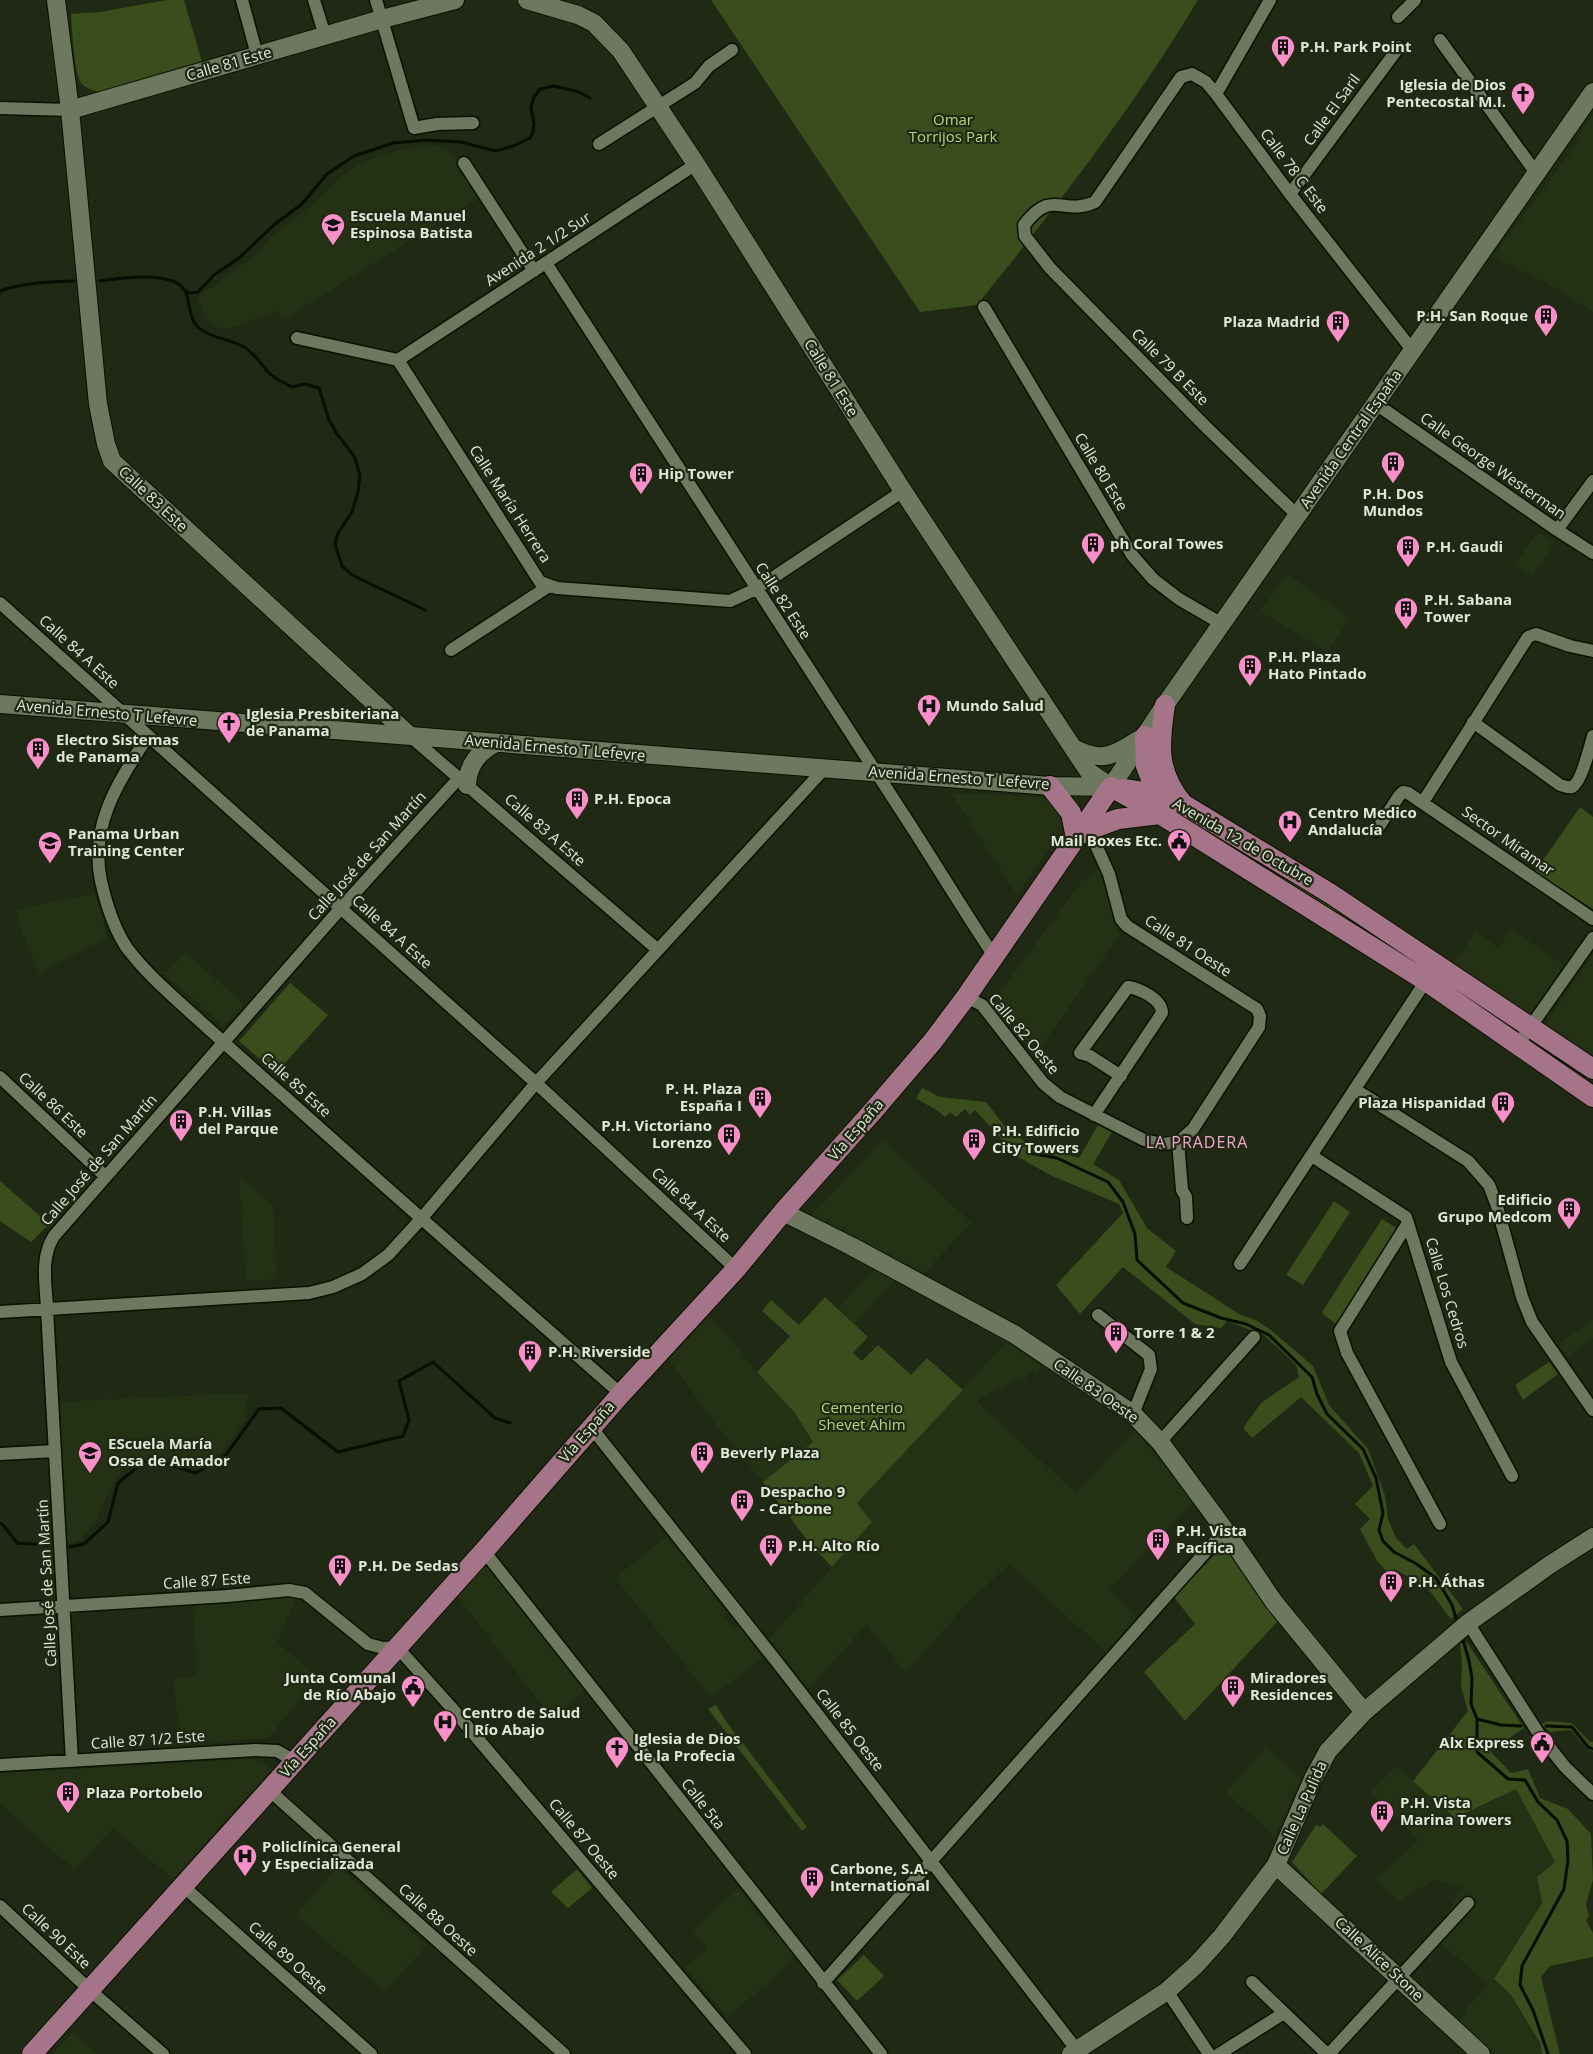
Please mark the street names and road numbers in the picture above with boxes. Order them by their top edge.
street label: Calle 81 Este [184,41,274,85]
street label: Calle El Saril [1298,70,1364,149]
street label: Calle 78 C Este [1256,124,1333,217]
street label: Avenida 2 1/2 Sur [481,206,594,290]
street label: Calle 79 B Este [1128,323,1214,409]
street label: Calle 81 Este [800,335,864,420]
street label: Avenida Central España [1295,365,1406,512]
street label: Calle George Westerman [1417,407,1570,523]
street label: Calle 80 Este [1071,429,1133,514]
street label: Calle María Herrera [465,441,556,566]
street label: Calle 83 Este [115,461,193,536]
street label: Calle 82 Este [751,558,816,643]
street label: Calle 84 A Este [35,610,124,693]
street label: Avenida Ernesto T Lefevre [16,694,198,730]
street label: Avenida Ernesto T Lefevre [464,729,646,765]
street label: Avenida Ernesto T Lefevre [868,761,1050,793]
street label: Calle José de San Martín [303,786,430,924]
street label: Calle 83 A Este [501,788,590,870]
street label: Avenida 12 de Octubre [1169,793,1318,890]
street label: Sector Miramar [1458,801,1559,879]
street label: Calle 84 A Este [348,890,437,973]
street label: Calle 81 Oeste [1141,910,1236,981]
street label: Calle 82 Oeste [985,989,1064,1078]
street label: Calle 85 Este [257,1047,336,1121]
street label: Calle 86 Este [15,1067,93,1142]
street label: Calle José de San Martín [36,1090,161,1229]
street label: Vía España [823,1094,888,1164]
street label: Calle 84 A Este [648,1162,736,1246]
street label: Calle Los Cedros [1422,1235,1474,1351]
street label: Calle 83 Oeste [1050,1353,1143,1427]
street label: Vía España [554,1396,619,1466]
street label: Calle José de San Martín [32,1499,60,1667]
street label: Calle 87 Este [162,1567,252,1593]
street label: Calle 85 Oeste [812,1684,889,1775]
street label: Vía España [275,1712,340,1781]
street label: Calle 87 1/2 Este [90,1725,206,1753]
street label: Calle La Pulida [1271,1757,1331,1858]
street label: Calle 5ta [677,1774,730,1833]
street label: Calle 87 Oeste [545,1794,624,1883]
street label: Calle 88 Oeste [395,1878,482,1960]
street label: Calle 90 Este [18,1898,96,1973]
street label: Calle Alice Stone [1331,1912,1428,2005]
street label: Calle 89 Oeste [245,1916,332,1998]

